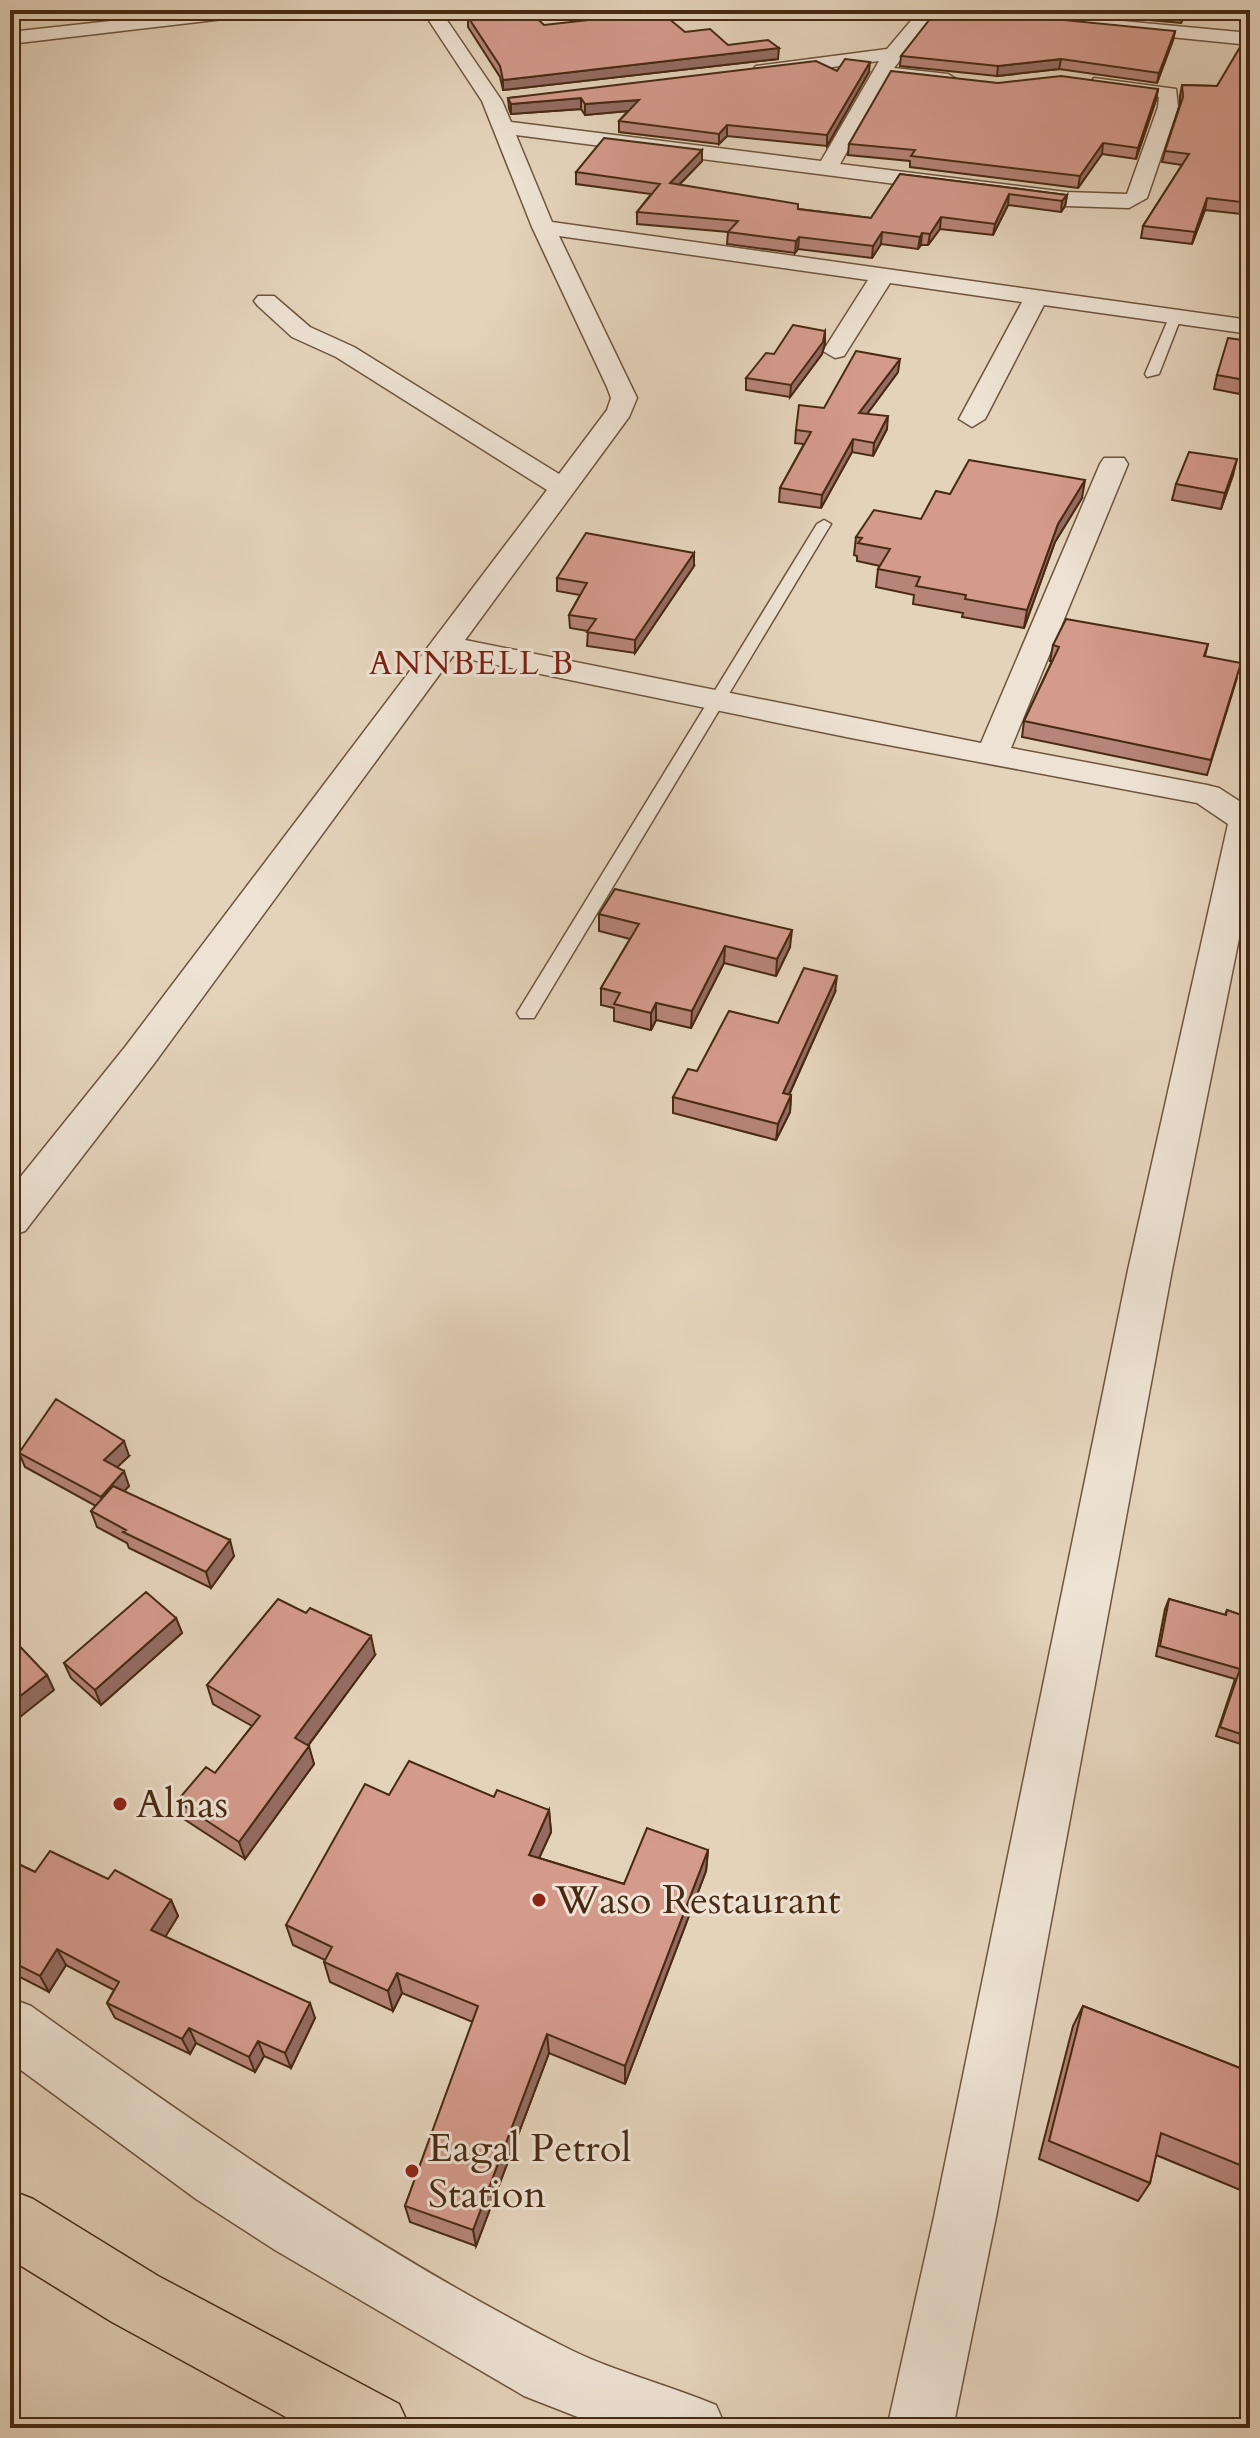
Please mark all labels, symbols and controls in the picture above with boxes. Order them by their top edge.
district label: ANNBELL B [369,642,575,686]
place label: Alnas [136,1777,228,1832]
marker: Alnas [111,1795,129,1813]
place label: Waso Restaurant [554,1873,841,1928]
marker: Waso Restaurant [530,1891,548,1909]
place label: Eagal Petrol Station [428,2121,631,2222]
marker: Eagal Petrol Station [403,2162,421,2180]

